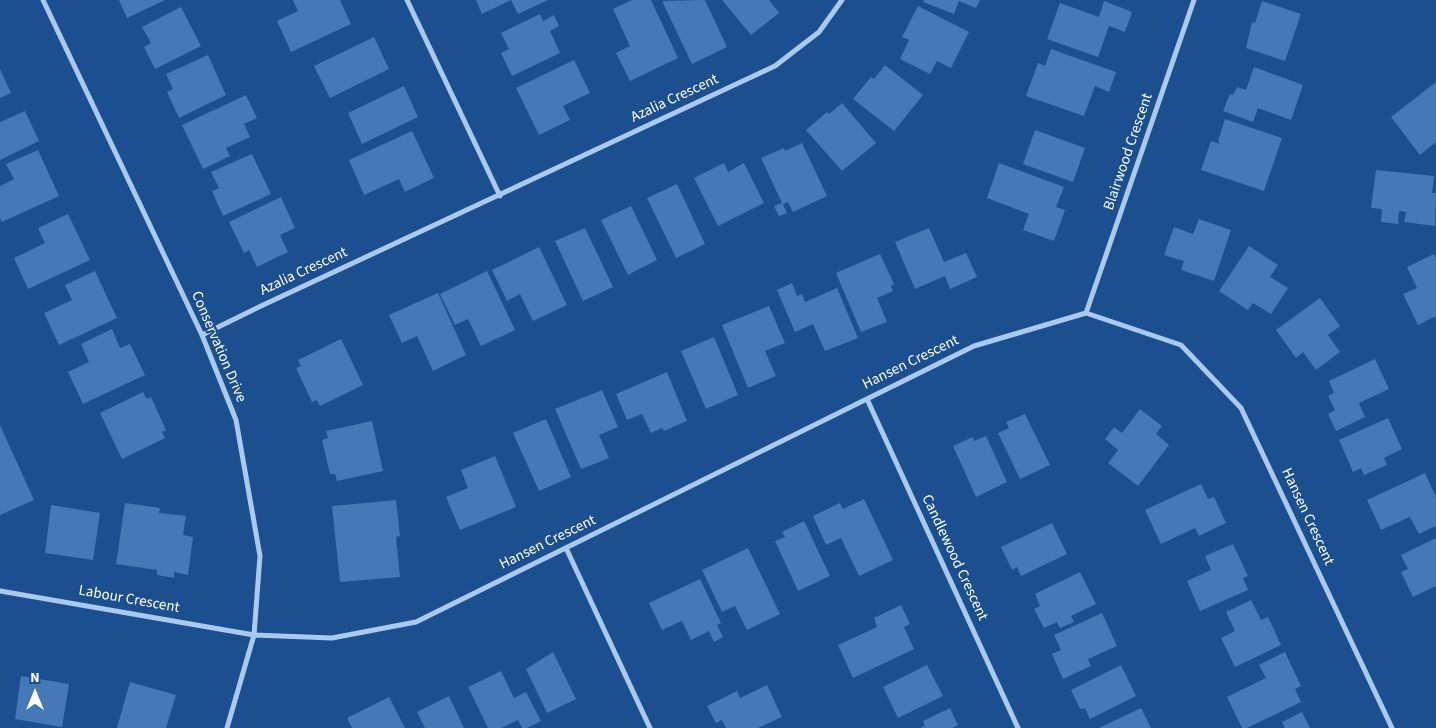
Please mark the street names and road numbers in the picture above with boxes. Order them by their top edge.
street label: Azalia Crescent [628,71,722,127]
street label: Blairwood Crescent [1101,91,1157,213]
street label: Azalia Crescent [257,244,351,300]
street label: Conservation Drive [186,289,250,405]
street label: Hansen Crescent [860,332,962,394]
street label: Hansen Crescent [1277,466,1337,568]
street label: Candlewood Crescent [917,492,991,624]
street label: Hansen Crescent [497,512,599,574]
street label: Labour Crescent [77,582,181,618]

